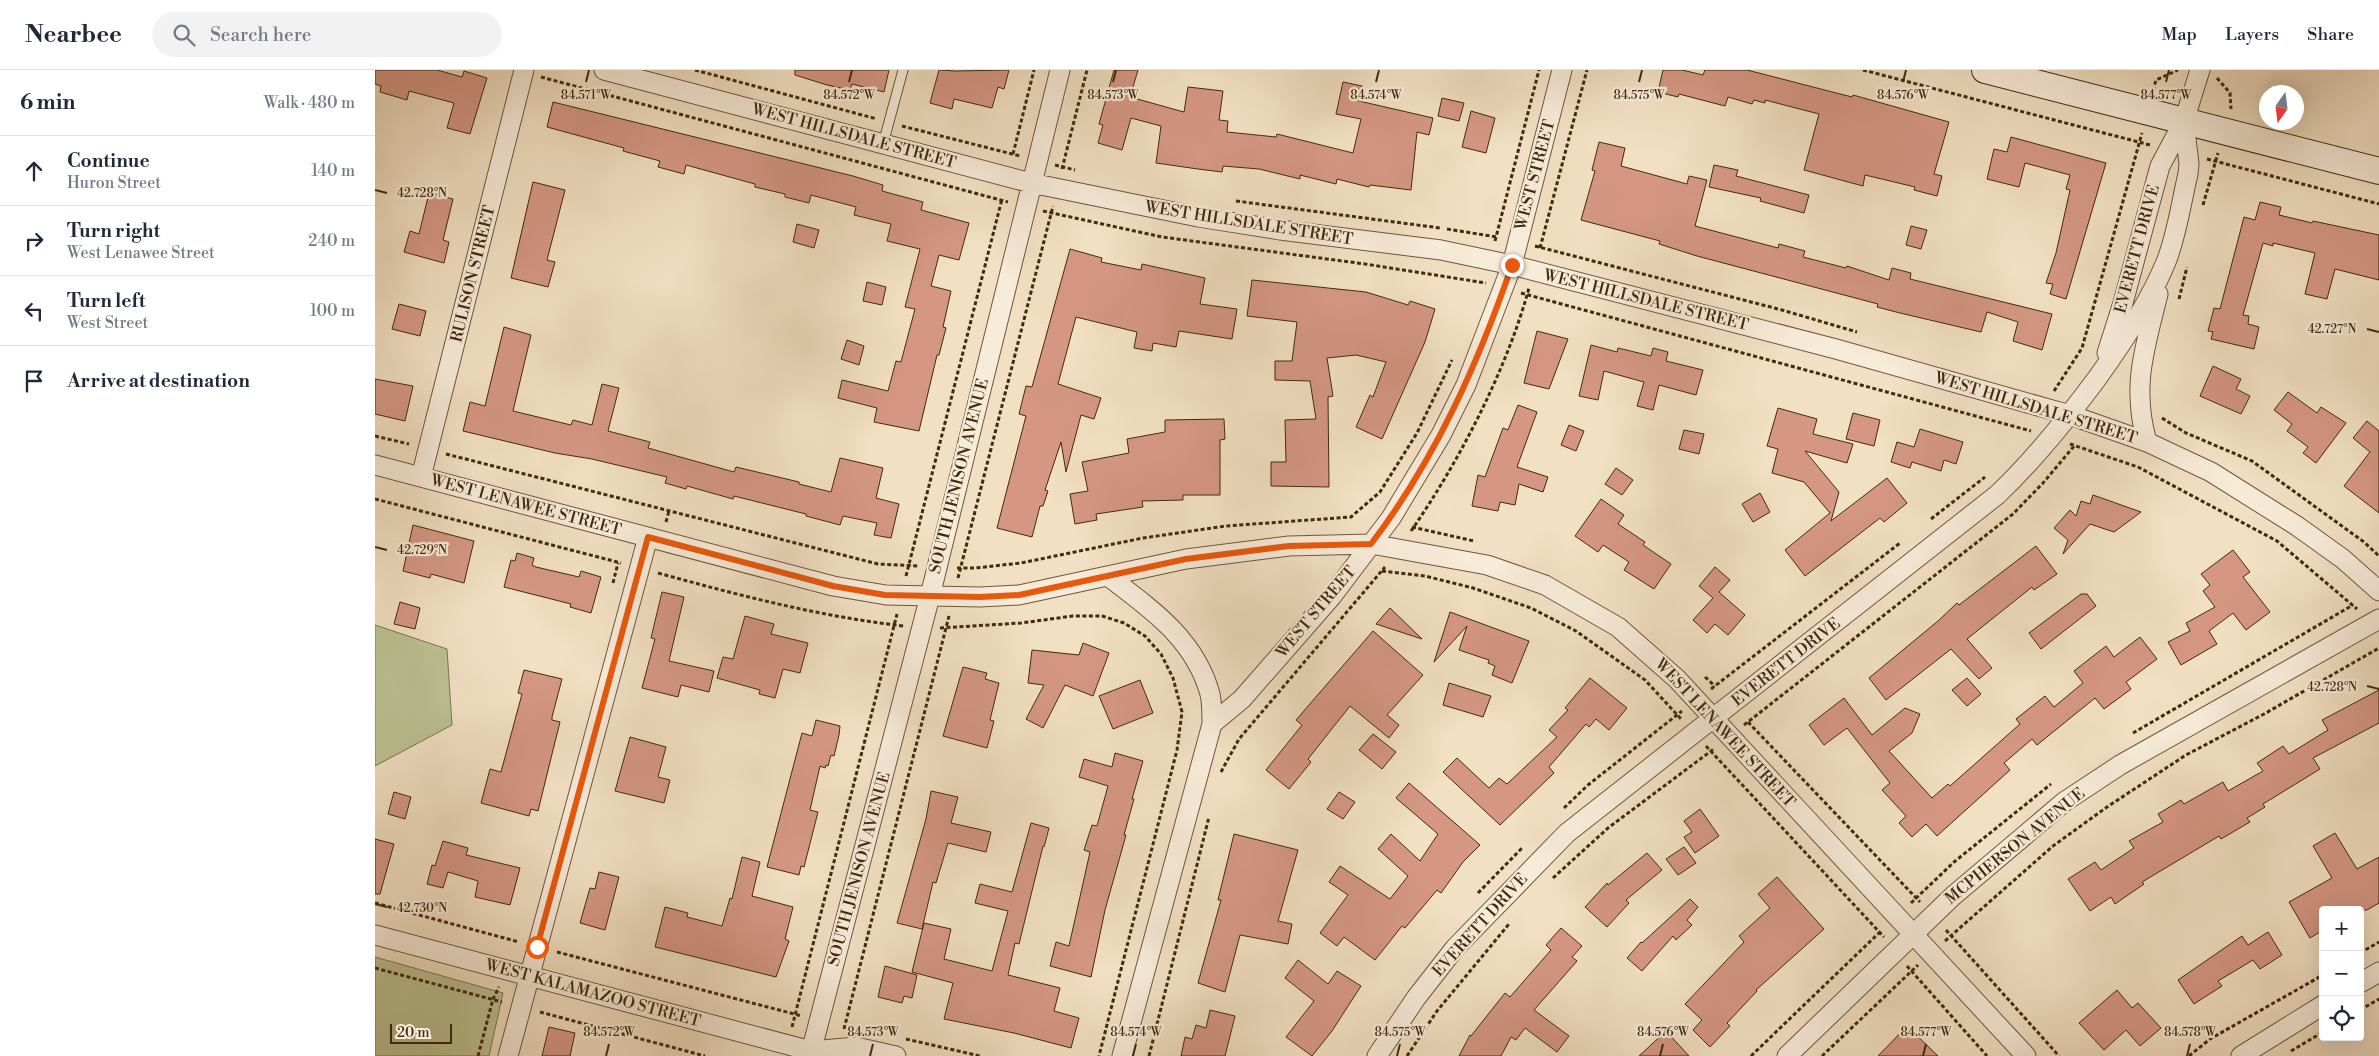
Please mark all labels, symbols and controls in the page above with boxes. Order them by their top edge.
search box [152,12,502,57]
text: Nearbee [25,20,122,50]
icon: search [170,21,198,49]
text: Search here [210,23,311,47]
text: Map [2162,23,2197,46]
text: Layers [2225,23,2279,46]
text: Share [2307,23,2354,46]
north arrow [2259,85,2304,130]
text: 84.571°W [561,88,612,103]
text: 84.572°W [823,88,876,103]
text: 84.573°W [1087,88,1140,103]
text: 84.574°W [1350,88,1403,103]
text: 84.575°W [1613,88,1666,103]
text: 84.576°W [1877,88,1930,103]
text: 84.577°W [2141,88,2193,103]
text: 6 min [20,90,75,116]
text: Walk · 480 m [264,93,355,113]
street label: WEST HILLSDALE STREET [749,99,958,173]
street label: WEST STREET [1510,117,1559,234]
text: Continue [67,149,150,173]
icon: ahead [20,157,48,185]
text: 140 m [311,161,355,181]
text: Huron Street [67,173,161,193]
street label: EVERETT DRIVE [2110,182,2164,316]
text: 42.728°N [397,186,447,201]
street label: WEST HILLSDALE STREET [1142,196,1355,249]
street label: RULISON STREET [446,203,500,345]
text: Turn right [67,219,160,243]
icon: right [20,227,48,255]
text: 240 m [308,231,355,251]
text: West Lenawee Street [67,243,215,263]
route end [1501,254,1524,277]
street label: WEST HILLSDALE STREET [1540,265,1751,335]
text: Turn left [67,289,146,313]
icon: left [20,297,48,325]
text: 100 m [310,301,355,321]
text: West Street [67,313,148,333]
text: 42.727°N [2308,322,2356,337]
icon: arrive [20,367,48,395]
street label: WEST HILLSDALE STREET [1931,367,2140,448]
text: Arrive at destination [67,369,250,393]
street label: SOUTH JENISON AVENUE [925,376,993,576]
street label: WEST LENAWEE STREET [427,470,624,540]
text: 42.729°N [397,543,447,558]
street label: WEST STREET [1271,562,1360,663]
street label: EVERETT DRIVE [1728,613,1844,711]
street label: WEST LENAWEE STREET [1650,654,1799,812]
text: 42.728°N [2307,680,2357,695]
street label: SOUTH JENISON AVENUE [823,770,895,968]
street label: MCPHERSON AVENUE [1941,783,2089,909]
street label: EVERETT DRIVE [1428,869,1532,981]
text: 42.730°N [397,901,447,916]
map controls [2319,906,2364,1041]
button: + [2319,906,2364,951]
route start [526,936,549,959]
button: − [2319,951,2364,996]
street label: WEST KALAMAZOO STREET [482,954,703,1031]
button: locate [2319,996,2364,1041]
scale bar [390,1021,453,1044]
text: 20 m [397,1024,429,1042]
text: 84.572°W [583,1025,636,1040]
text: 84.573°W [847,1025,900,1040]
text: 84.574°W [1110,1025,1163,1040]
text: 84.575°W [1374,1025,1427,1040]
text: 84.576°W [1637,1025,1690,1040]
text: 84.577°W [1901,1025,1953,1040]
text: 84.578°W [2164,1025,2217,1040]

